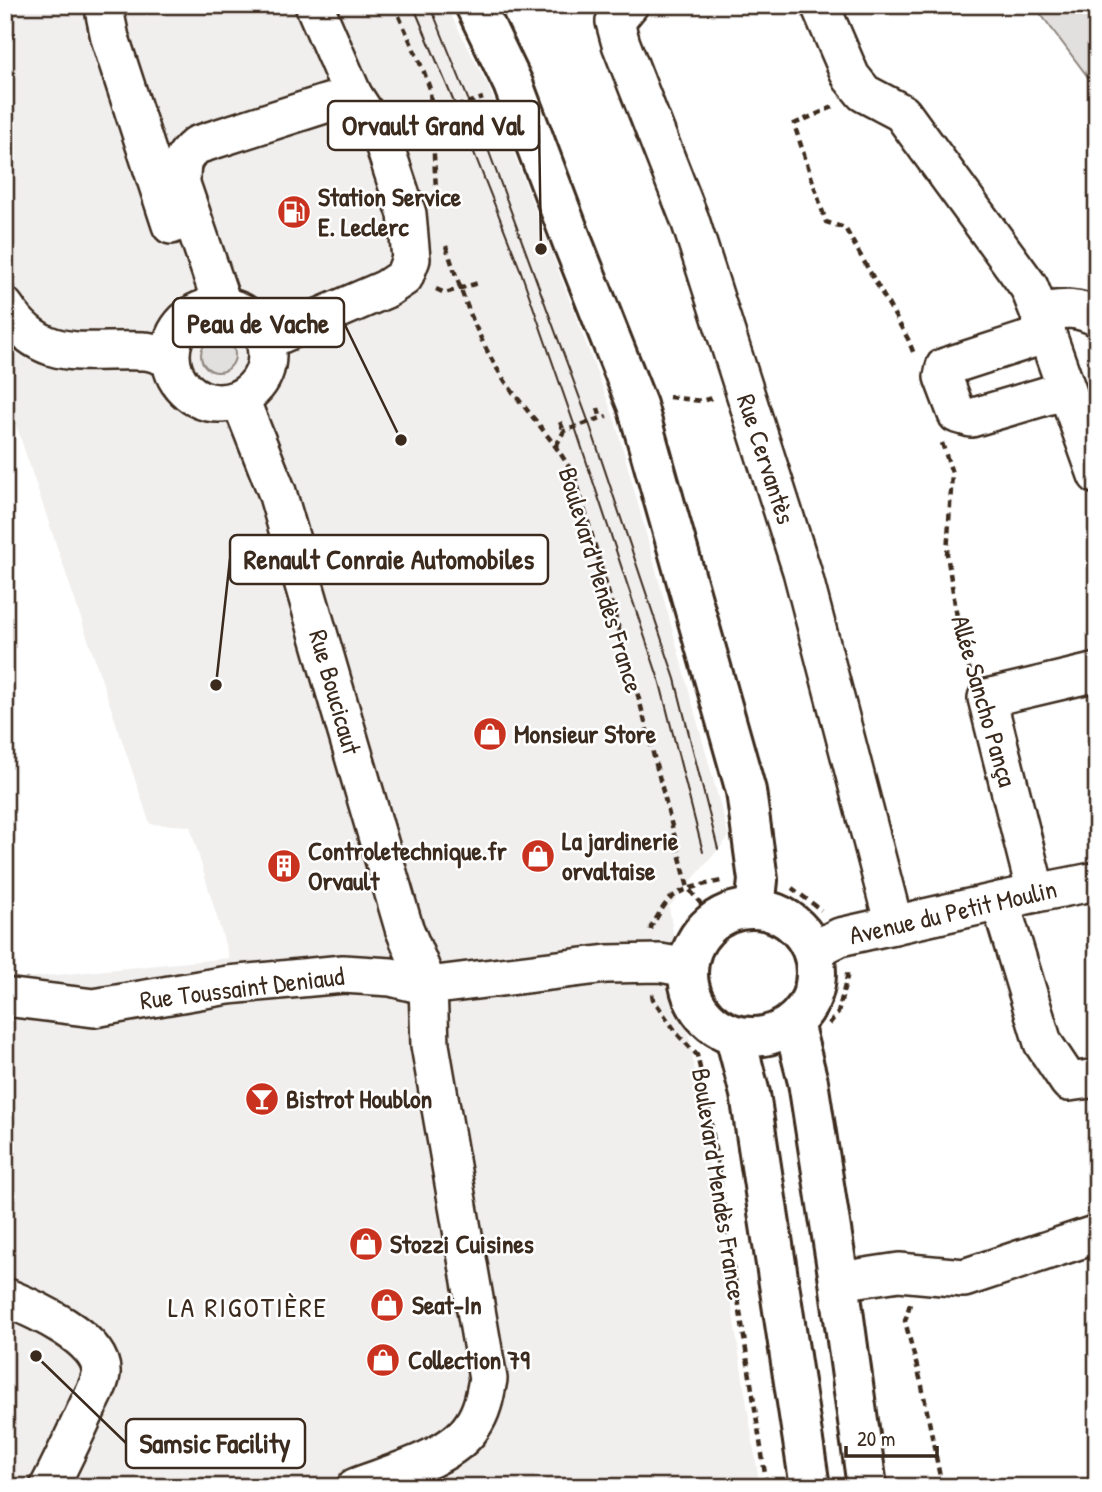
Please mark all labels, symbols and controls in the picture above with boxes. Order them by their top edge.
callout: Orvault Grand Val [328,101,539,150]
text: Orvault Grand Val [342,106,525,144]
place label: Station Service E. Leclerc [318,179,462,244]
fuel station icon: Station Service E. Leclerc [275,193,313,231]
callout: Peau de Vache [173,298,344,347]
text: Peau de Vache [187,304,330,342]
street label: Rue Cervantès [729,389,804,528]
street label: Boulevard Mendès France [551,463,652,697]
callout: Renault Conraie Automobiles [230,535,548,584]
text: Renault Conraie Automobiles [244,540,534,578]
street label: Allée Sancho Pança [943,611,1026,791]
street label: Rue Boucicaut [301,625,370,759]
shop icon: Monsieur Store [471,715,509,753]
place label: Monsieur Store [514,716,657,751]
place label: La jardinerie orvaltaise [562,823,679,888]
place label: Controletechnique.fr Orvault [308,833,508,898]
shop icon: La jardinerie orvaltaise [519,837,557,875]
building icon: Controletechnique.fr Orvault [265,847,303,885]
street label: Avenue du Petit Moulin [846,871,1060,952]
street label: Rue Toussaint Deniaud [138,958,346,1017]
street label: Boulevard Mendès France [684,1066,755,1302]
bar icon: Bistrot Houblon [243,1080,281,1118]
place label: Bistrot Houblon [286,1081,432,1116]
shop icon: Stozzi Cuisines [347,1225,385,1263]
place label: Stozzi Cuisines [390,1226,534,1261]
shop icon: Seat-In [368,1286,406,1324]
place label: Seat-In [412,1287,482,1322]
district label: LA RIGOTIÈRE [168,1288,328,1326]
shop icon: Collection 79 [364,1341,402,1379]
place label: Collection 79 [408,1342,530,1377]
scale bar [846,1415,937,1459]
callout: Samsic Facility [126,1419,305,1468]
text: Samsic Facility [139,1424,291,1463]
text: 20 m [857,1424,895,1453]

